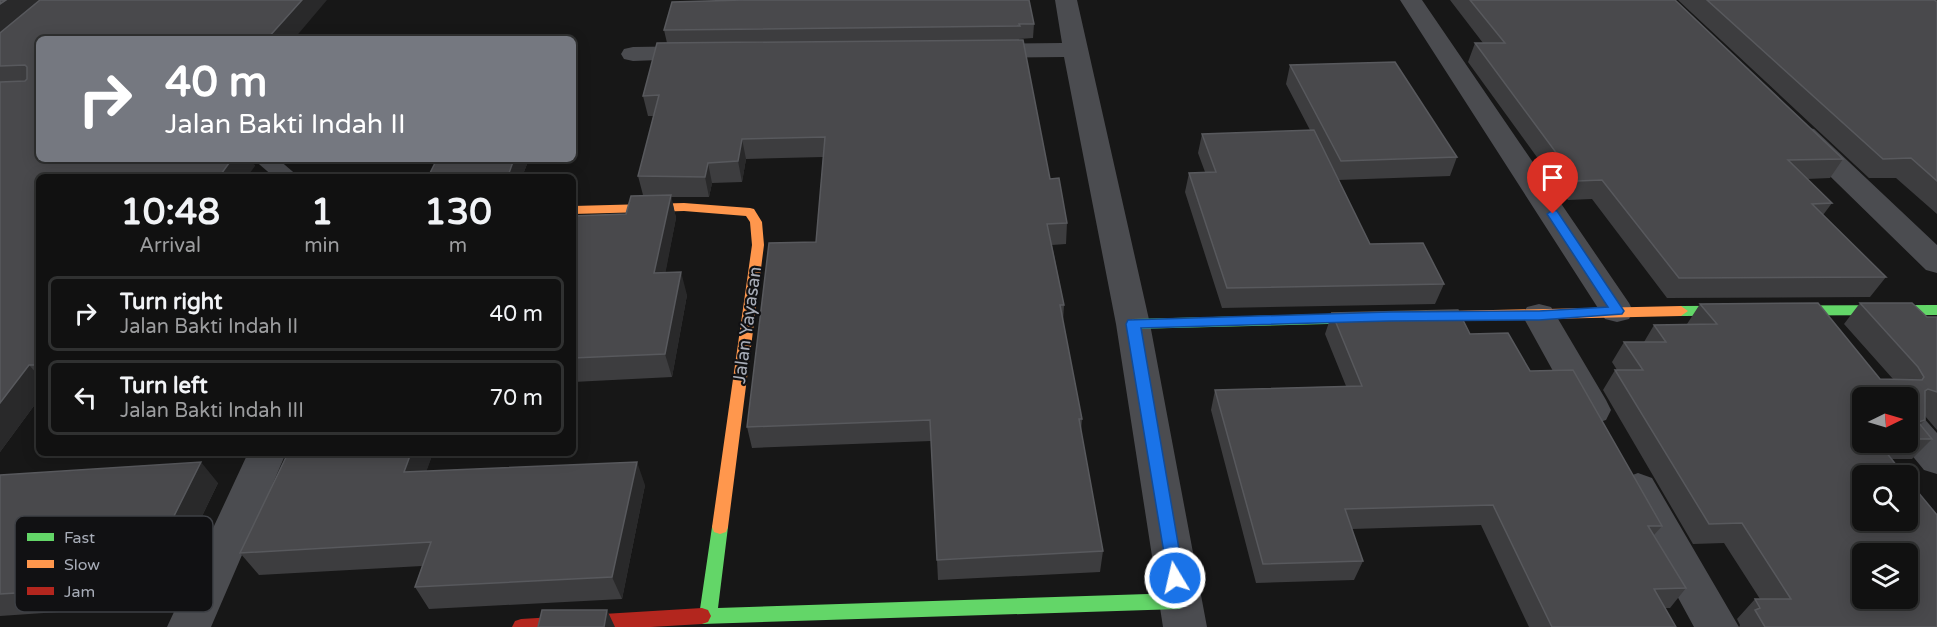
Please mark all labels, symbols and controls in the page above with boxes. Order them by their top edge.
text: 40 m [165,57,267,108]
icon: right [66,60,144,138]
text: Jalan Bakti Indah II [165,108,406,141]
pin [1527,152,1578,214]
icon: arrive [1536,161,1569,194]
text: 10:48 [120,191,220,234]
text: 1 [311,191,333,234]
text: 130 [424,191,492,234]
text: Arrival [139,234,201,258]
text: min [304,234,340,258]
text: m [449,234,467,258]
street label: Jalan Yayasan [728,265,766,385]
text: Turn right [120,289,222,315]
icon: right [69,297,102,330]
text: 40 m [489,301,543,327]
text: Jalan Bakti Indah II [120,315,298,339]
text: Turn left [120,373,208,399]
icon: left [69,381,102,414]
text: 70 m [489,385,543,411]
north arrow [1852,387,1918,453]
map controls [1852,387,1918,609]
text: Jalan Bakti Indah III [120,399,304,423]
button: search [1852,465,1918,531]
legend [15,516,213,612]
text: Fast [64,528,95,548]
button: layers [1852,543,1918,609]
position arrow [1143,546,1207,610]
text: Slow [64,555,100,575]
text: Jam [64,582,95,602]

